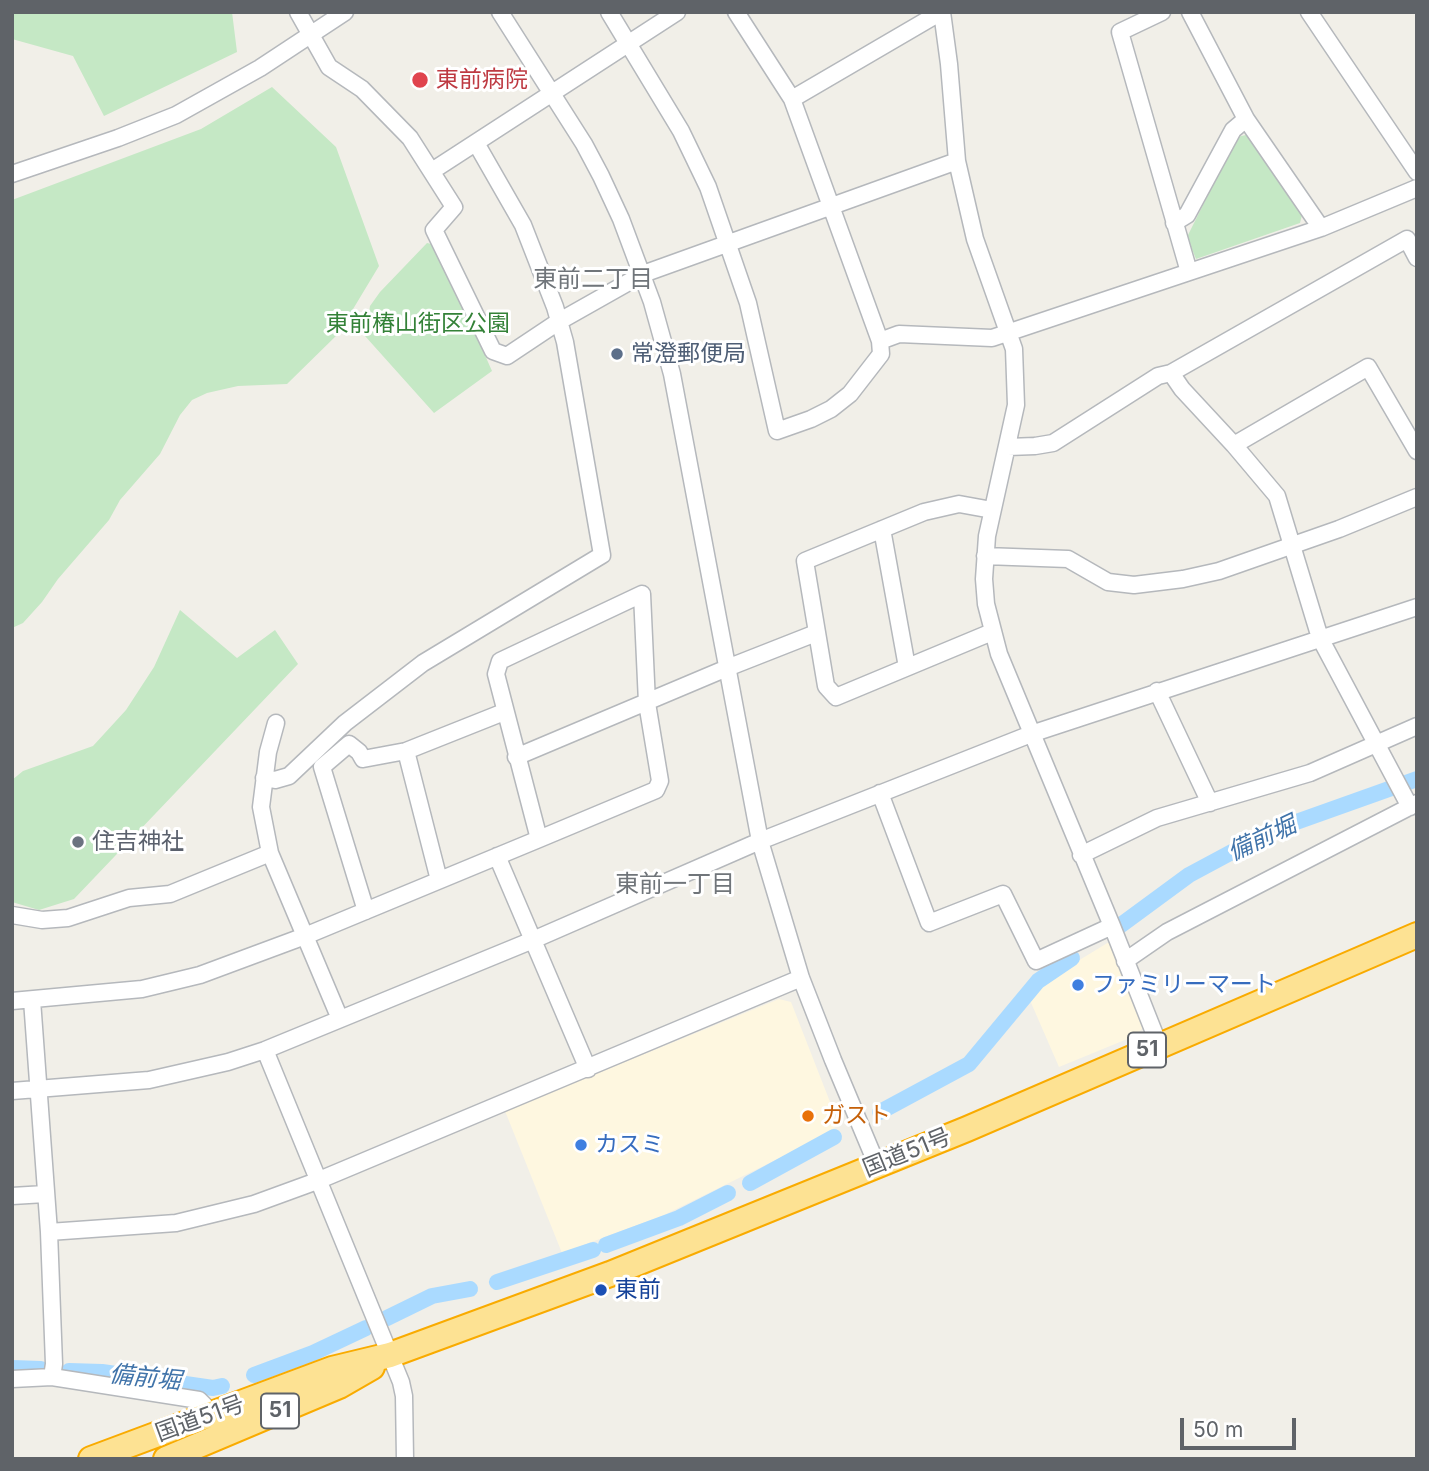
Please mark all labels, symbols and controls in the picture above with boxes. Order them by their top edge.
place label: 東前病院 [436,66,528,94]
marker: 東前病院 [410,70,430,90]
district label: 東前二丁目 [533,266,653,294]
park label: 東前椿山街区公園 [326,310,510,338]
place label: 常澄郵便局 [631,340,746,368]
marker: 常澄郵便局 [609,346,625,362]
water label: 備前堀 [1223,811,1301,867]
place label: 住吉神社 [92,828,184,856]
marker: 住吉神社 [70,834,86,850]
district label: 東前一丁目 [615,871,735,899]
place label: ファミリーマート [1092,971,1276,999]
marker: ファミリーマート [1070,977,1086,993]
road number: 51 [1128,1032,1166,1068]
place label: ガスト [822,1102,891,1130]
marker: ガスト [800,1108,816,1124]
street label: 国道51号 [859,1123,955,1183]
place label: カスミ [595,1131,664,1159]
marker: カスミ [573,1137,589,1153]
place label: 東前 [615,1276,661,1304]
marker: 東前 [593,1282,609,1298]
water label: 備前堀 [108,1360,182,1396]
street label: 国道51号 [152,1390,248,1448]
road number: 51 [261,1394,299,1428]
scale bar [1184,1404,1300,1448]
text: 50 m [1193,1417,1243,1442]

